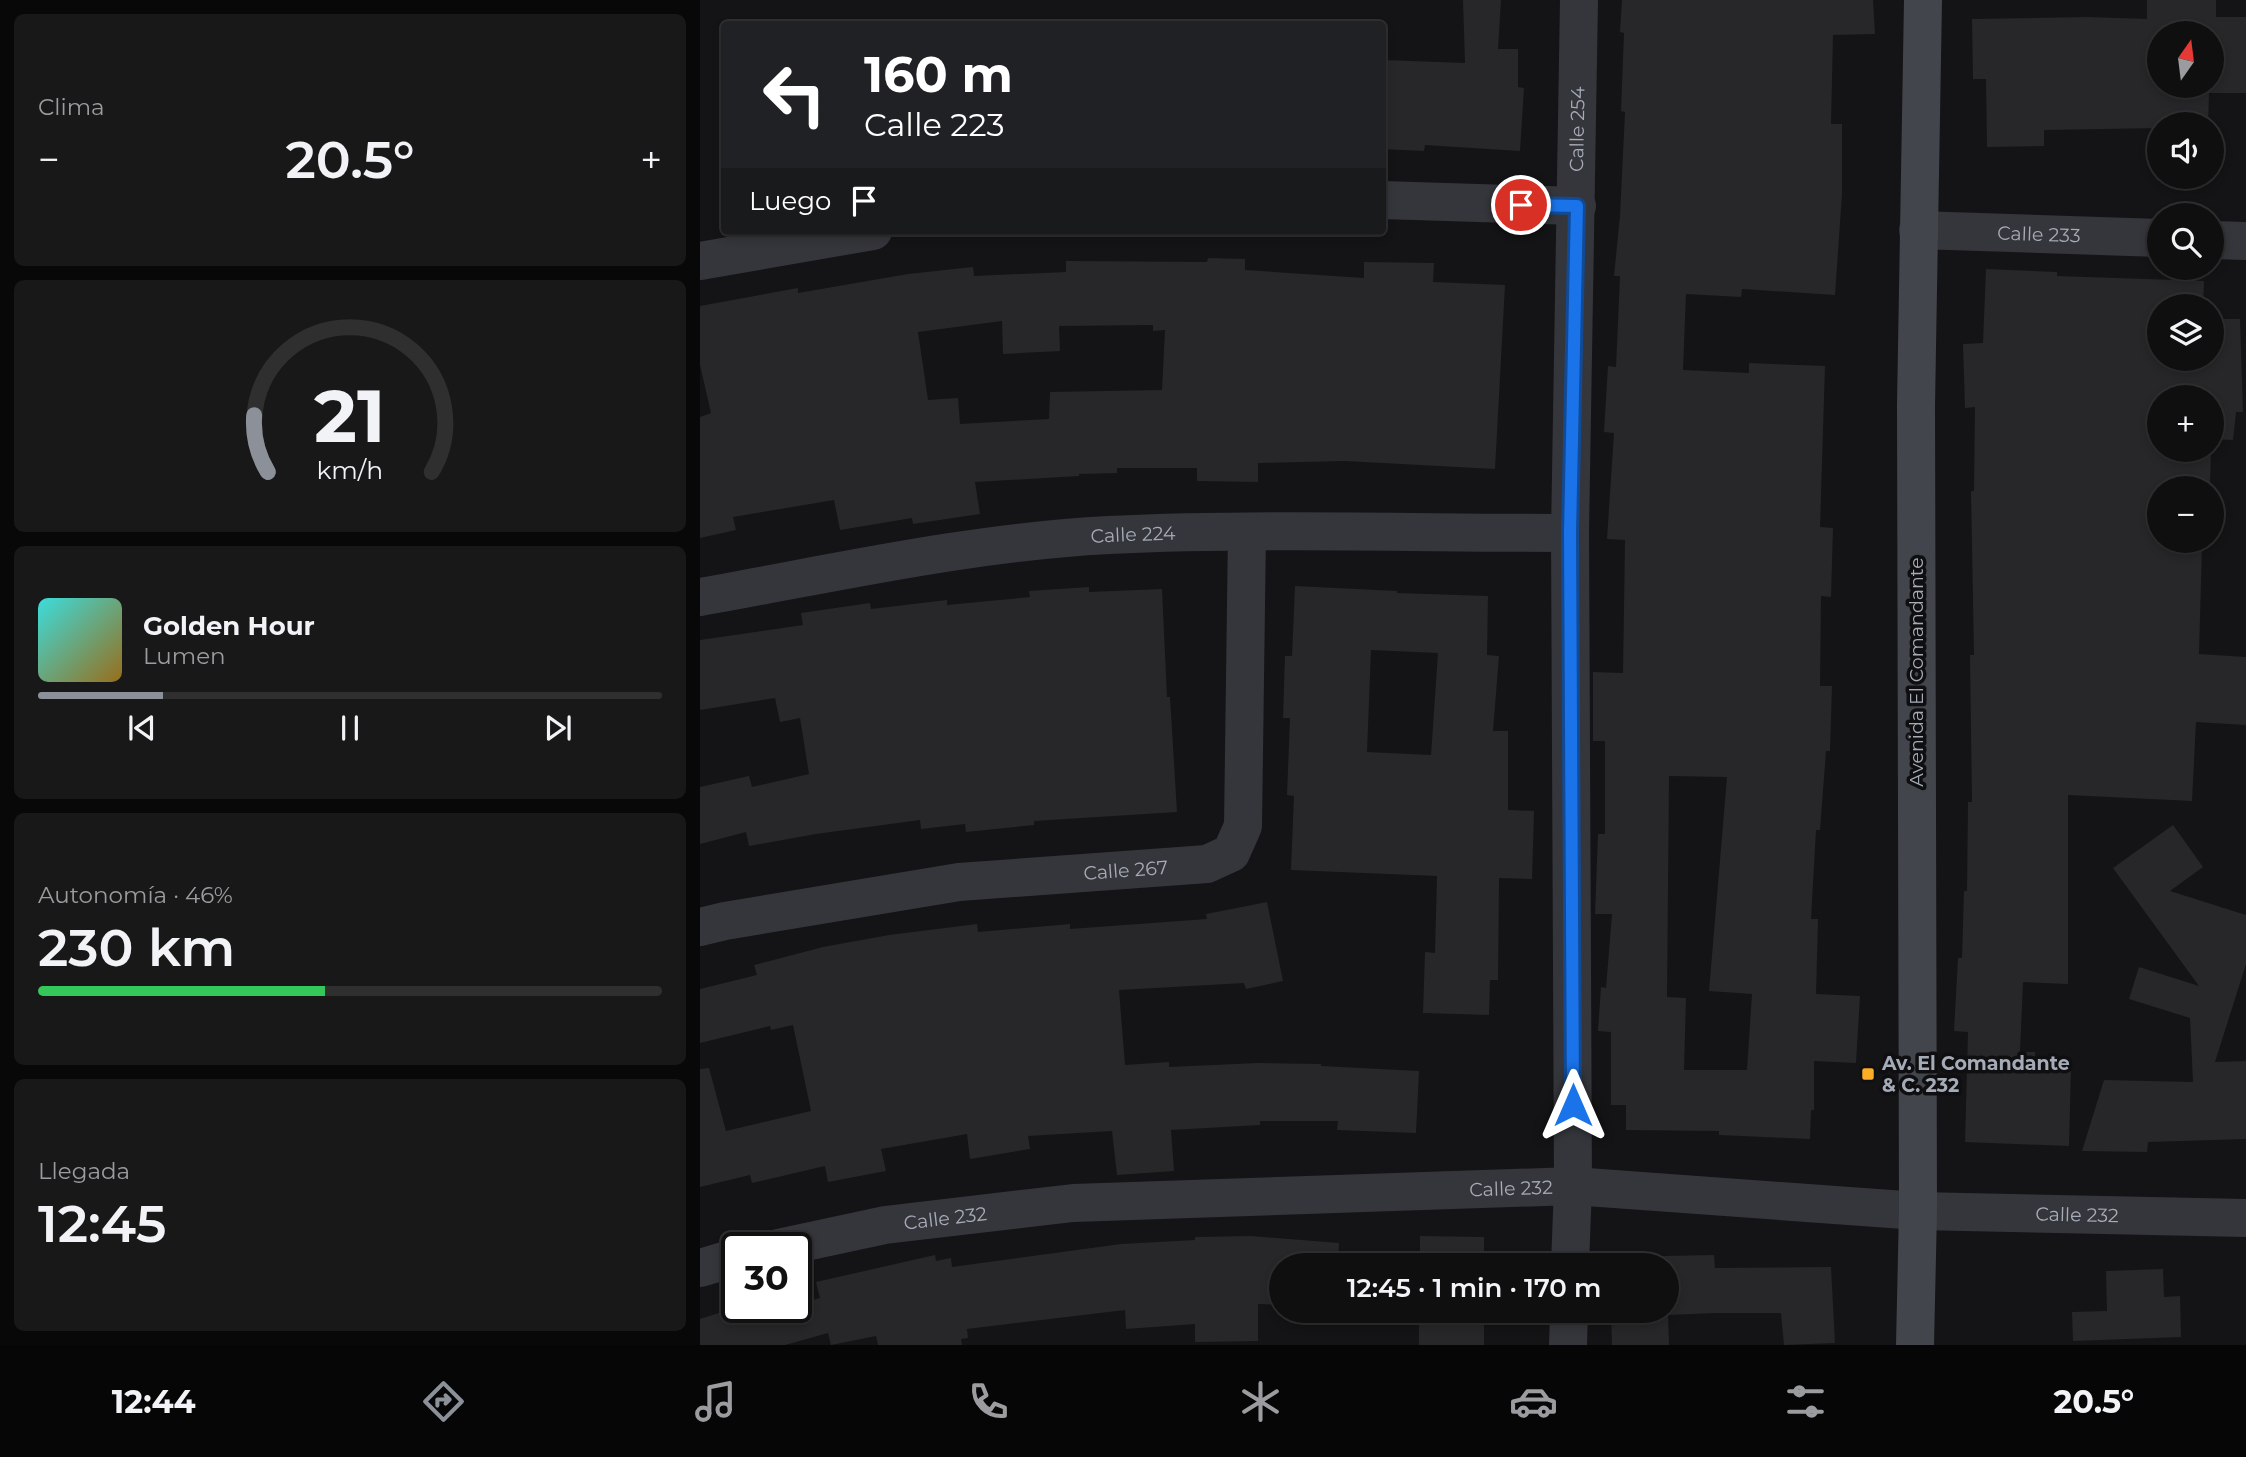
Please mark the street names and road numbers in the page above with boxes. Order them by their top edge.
street label: Calle 254 [1565,86,1589,172]
street label: Calle 233 [1997,221,2081,247]
street label: Calle 224 [1090,521,1176,548]
street label: Avenida El Comandante [1905,557,1928,787]
street label: Calle 267 [1083,855,1169,884]
street label: Calle 232 [1469,1175,1553,1201]
street label: Calle 232 [902,1202,988,1234]
street label: Calle 232 [2035,1202,2119,1227]

